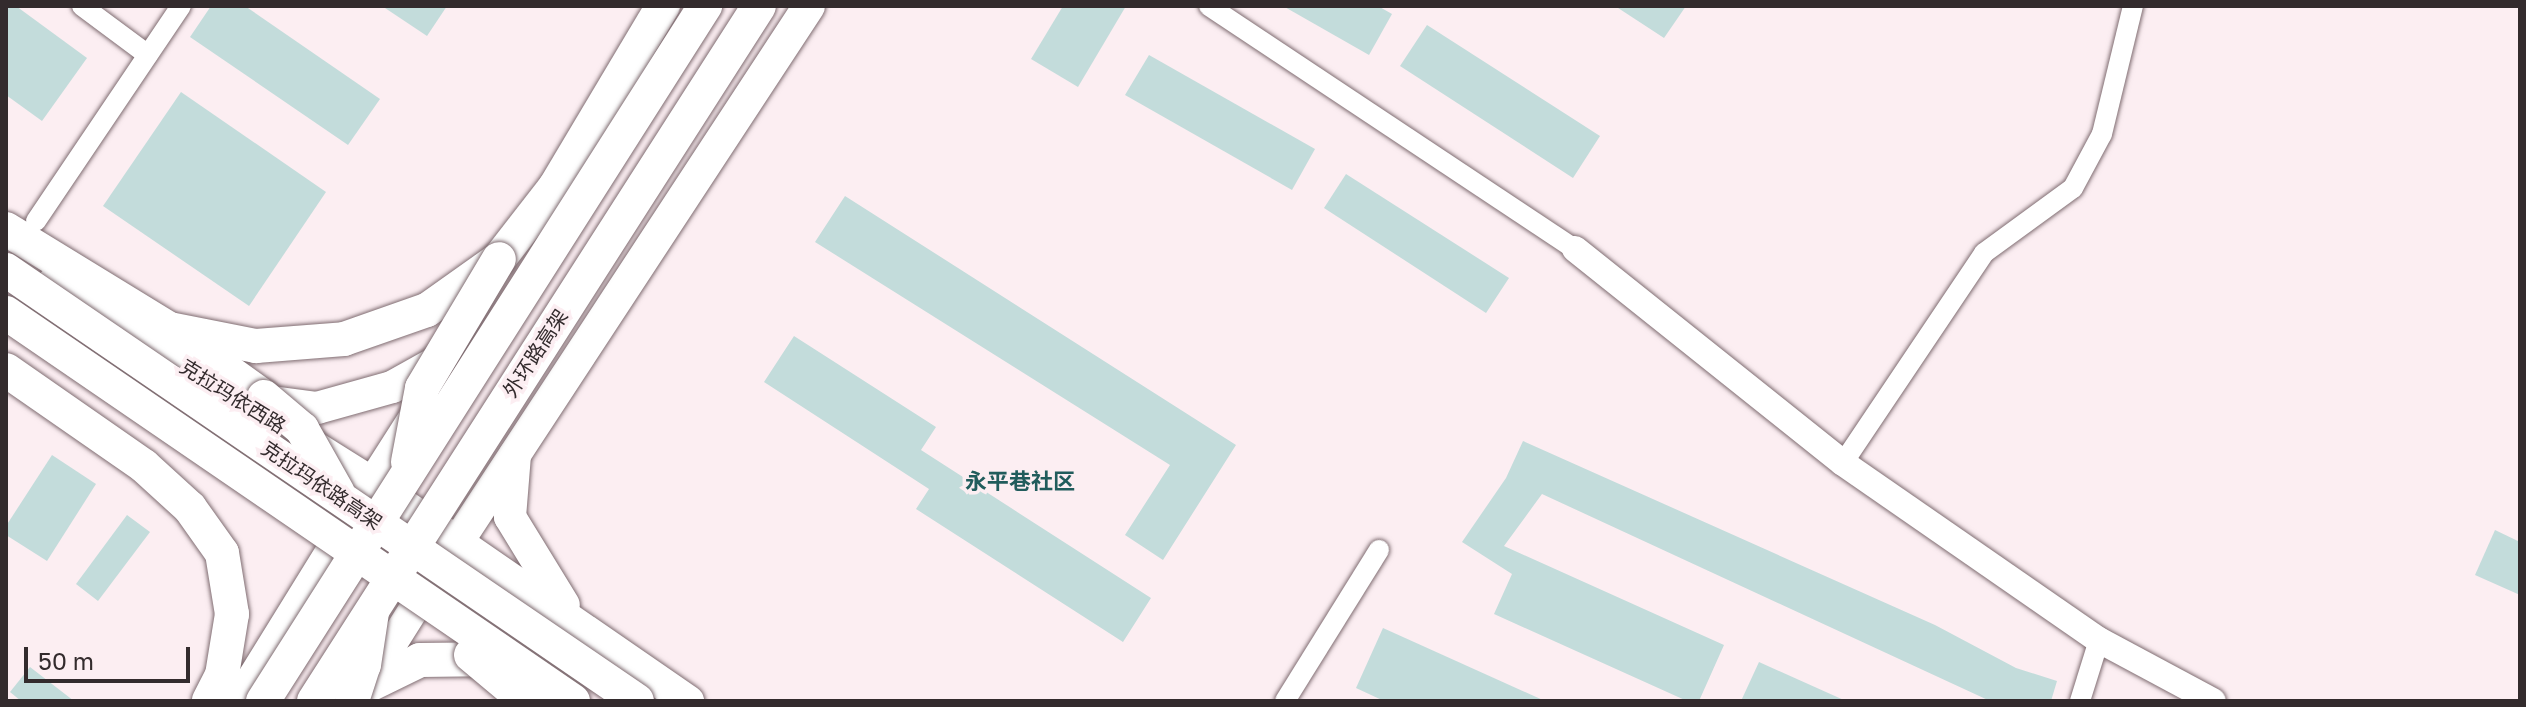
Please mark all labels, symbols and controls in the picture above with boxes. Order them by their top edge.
street label: 外环路高架 [498,305,572,401]
street label: 克拉玛依西路 [176,354,290,438]
street label: 克拉玛依路高架 [257,436,387,534]
district label: 永平巷社区 [965,468,1075,494]
scale bar [28,631,194,681]
text: 50 m [38,646,94,675]

